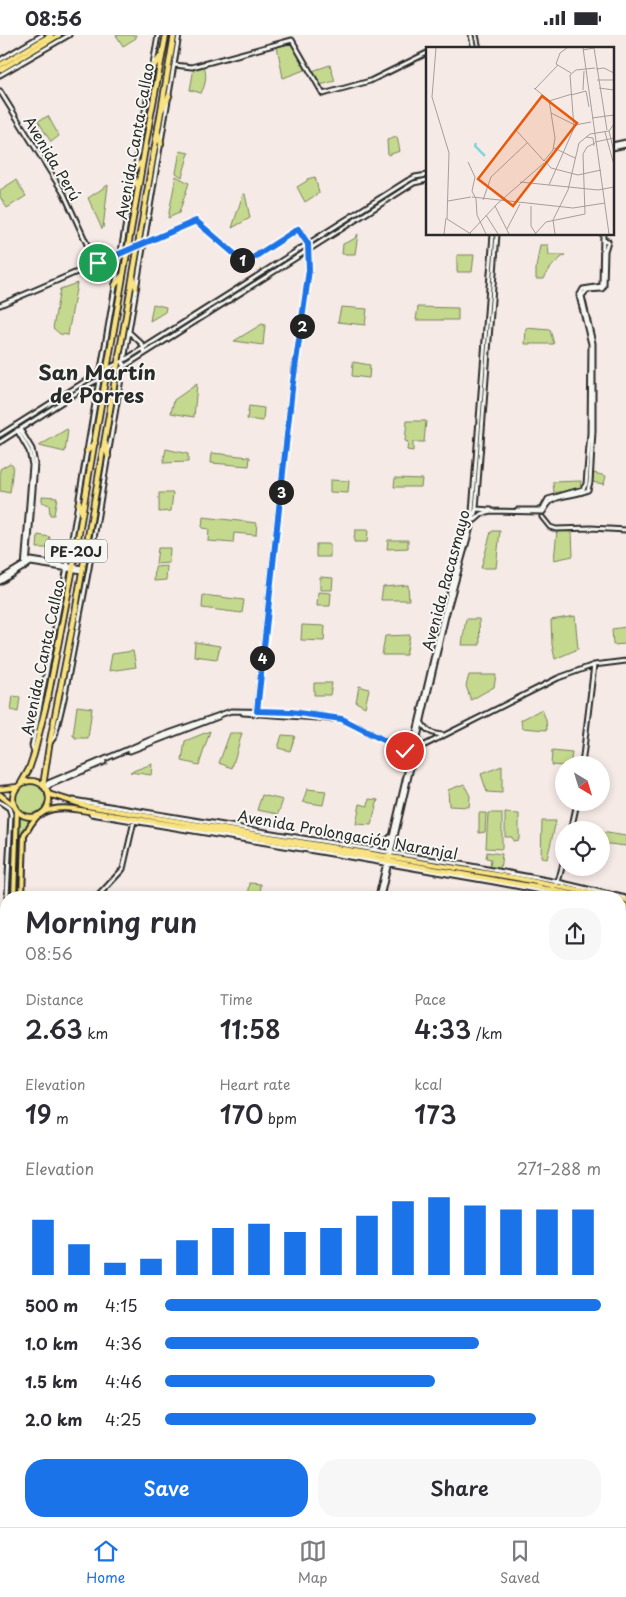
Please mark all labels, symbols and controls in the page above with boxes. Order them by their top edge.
text: 08:56 [25,4,82,32]
inset map [426,47,614,235]
street label: Avenida Canta Callao [109,61,159,221]
street label: Avenida Perú [19,111,87,205]
pin [77,242,119,284]
pin: 1 [230,247,254,273]
icon: arrive [84,249,112,277]
text: 1 [239,250,246,271]
pin: 2 [290,313,314,339]
text: 2 [298,316,307,337]
district label: San Martín de Porres [38,357,156,410]
pin: 3 [268,479,294,505]
text: 3 [277,482,286,503]
street label: Avenida Pacasmayo [415,507,475,653]
road number: PE-20J [45,539,107,563]
street label: Avenida Canta Callao [14,577,70,737]
pin: 4 [250,645,274,671]
text: 4 [258,648,267,669]
pin [384,730,426,772]
icon: check [391,737,419,765]
north arrow [555,756,610,811]
map controls [555,756,610,876]
street label: Avenida Prolongación Naranjal [236,803,460,865]
button: locate [555,821,610,876]
text: Morning run [25,900,197,943]
button: share [549,908,601,960]
text: 08:56 [25,941,73,965]
text: Distance [25,989,84,1010]
text: Time [220,989,253,1010]
text: Pace [414,989,446,1010]
text: 2.63 [25,1010,83,1048]
text: 11:58 [220,1010,281,1048]
text: 4:33 [414,1010,471,1048]
text: km [83,1023,108,1044]
text: /km [471,1023,503,1044]
text: Elevation [25,1074,85,1095]
text: Heart rate [220,1074,290,1095]
text: kcal [414,1074,442,1095]
text: 19 [25,1095,52,1133]
text: 170 [220,1095,263,1133]
text: 173 [414,1095,457,1133]
text: m [52,1108,69,1129]
text: bpm [263,1108,297,1129]
text: Elevation [25,1156,94,1180]
text: 271–288 m [517,1156,601,1180]
text: 500 m [25,1293,78,1317]
text: 4:15 [105,1293,138,1317]
text: 1.0 km [25,1331,78,1355]
text: 4:36 [105,1331,142,1355]
text: 1.5 km [25,1369,78,1393]
text: 4:46 [105,1369,142,1393]
text: 2.0 km [25,1407,82,1431]
text: 4:25 [105,1407,141,1431]
button: Save [25,1459,308,1517]
button: Share [318,1459,601,1517]
tab: Home [86,1537,125,1588]
tab: Map [298,1537,328,1588]
tab: Saved [500,1537,540,1588]

